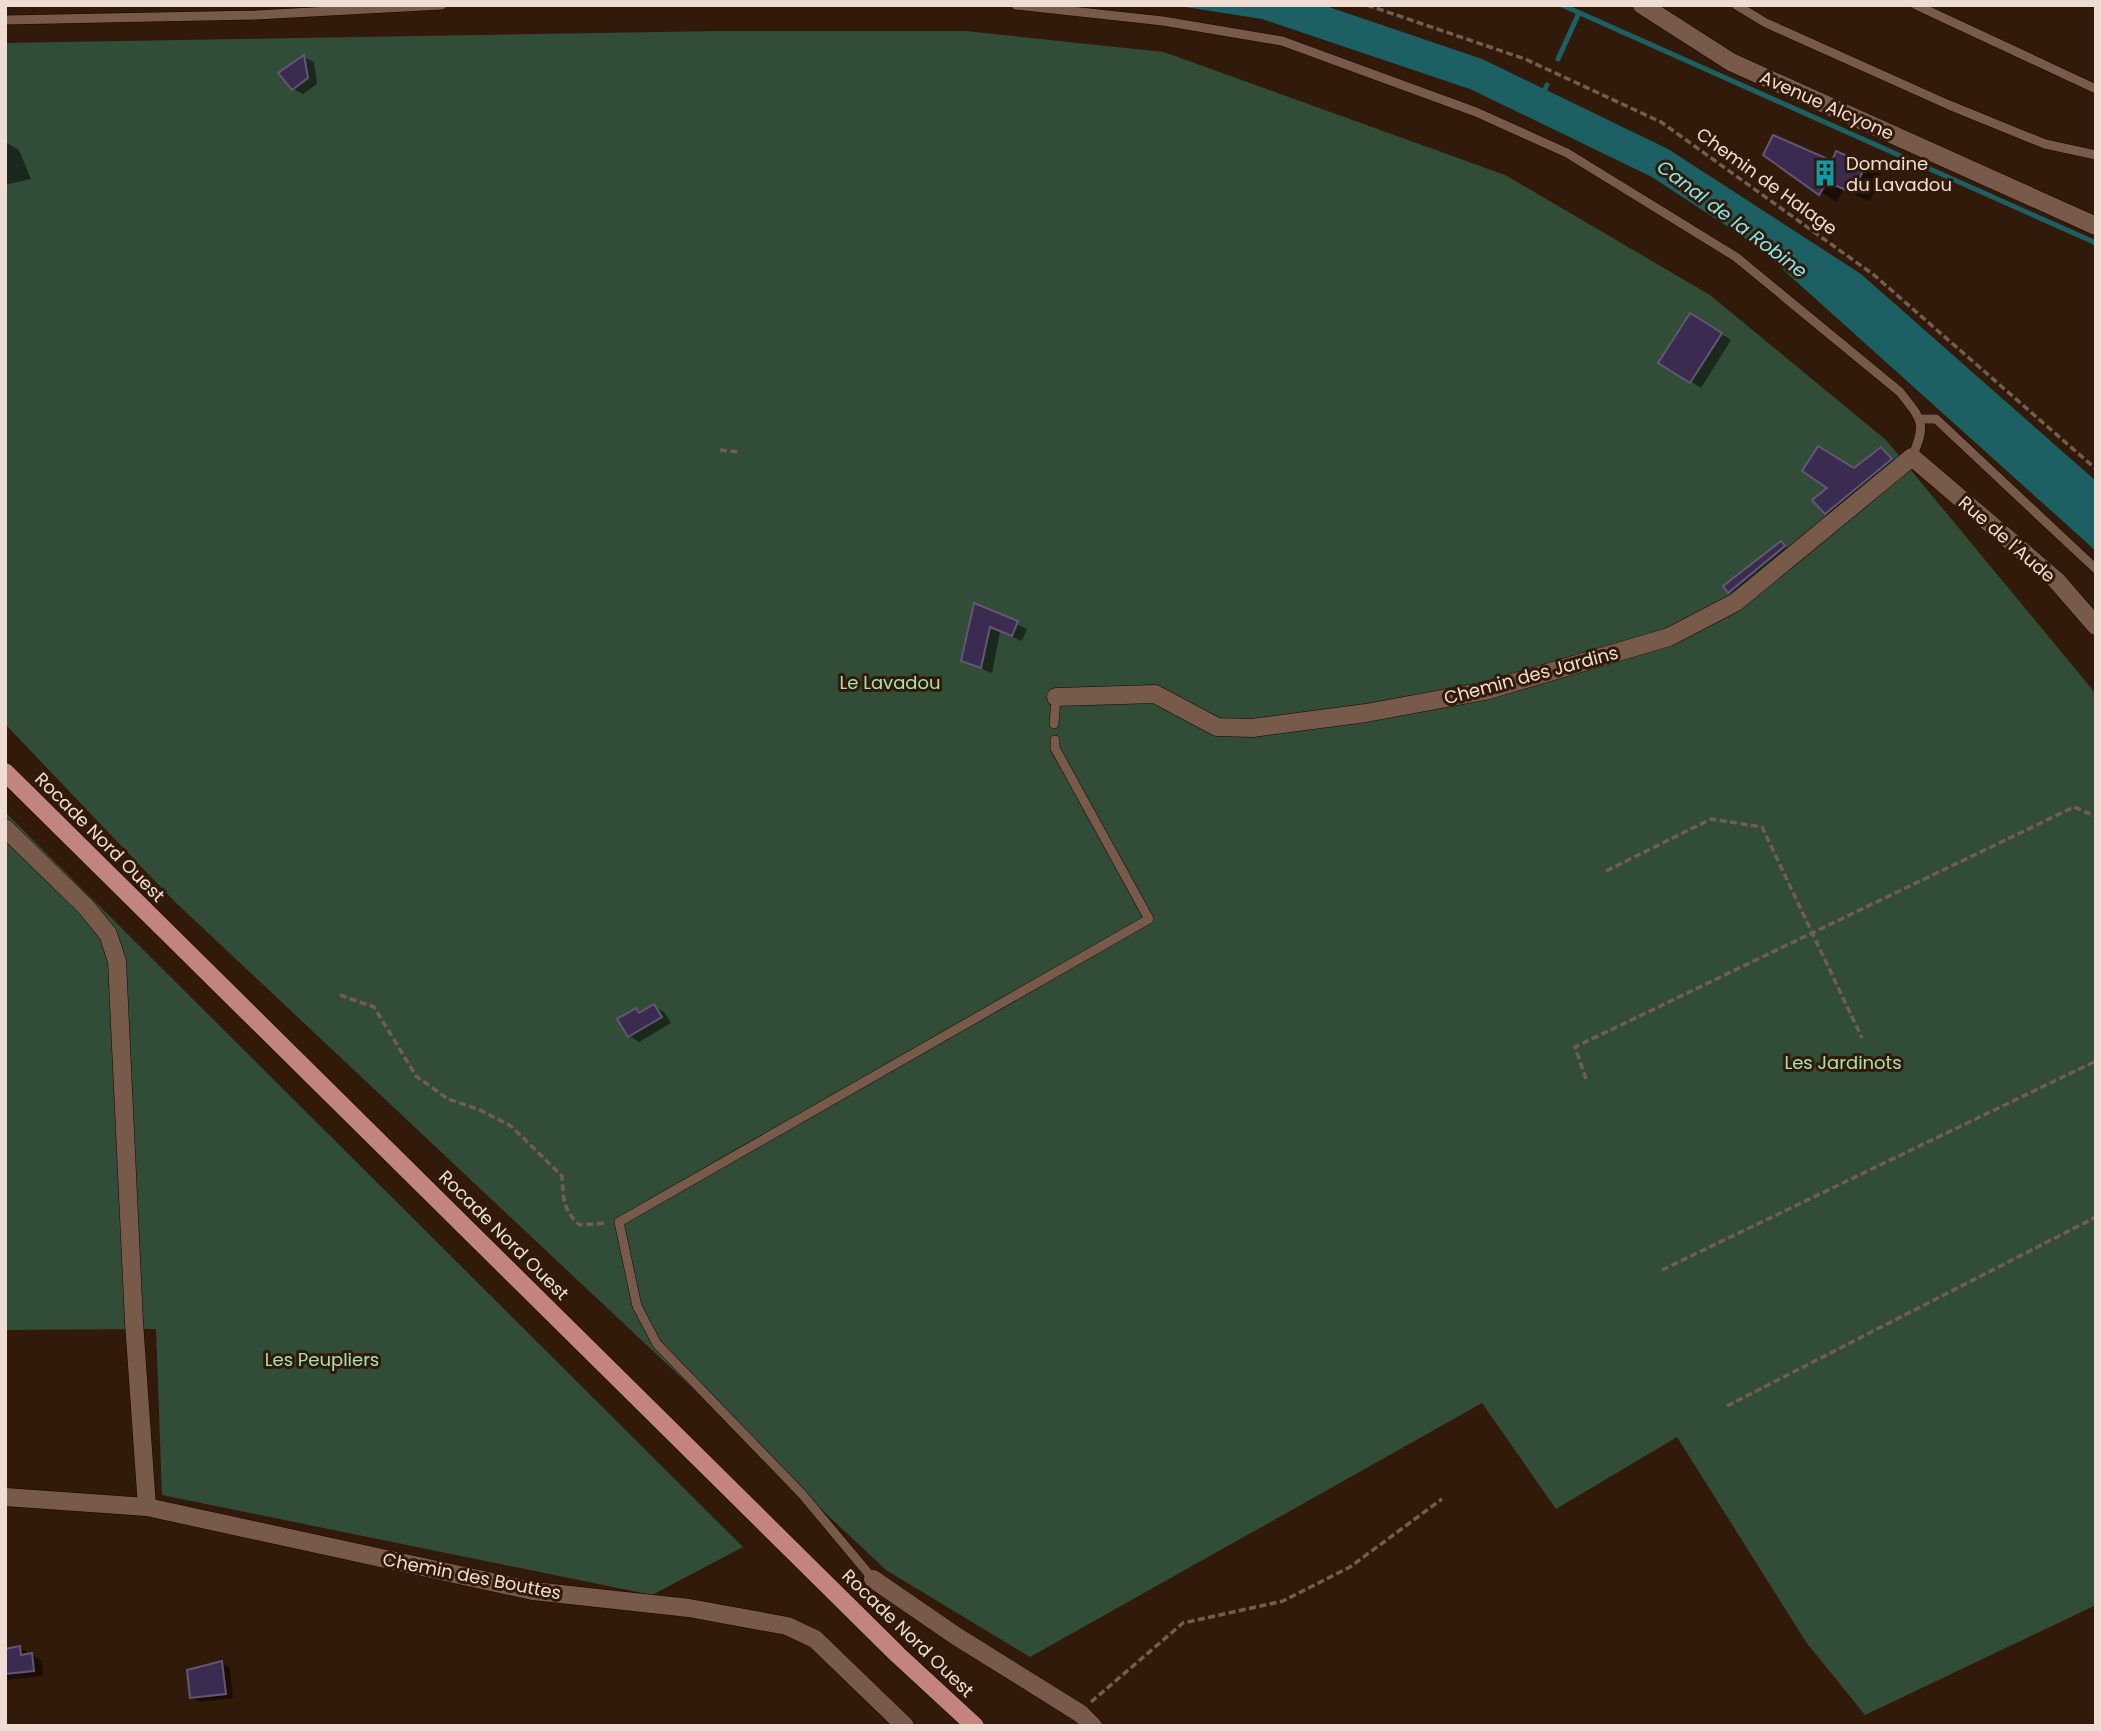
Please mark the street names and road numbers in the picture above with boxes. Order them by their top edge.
street label: Avenue Alcyone [1756,64,1898,146]
street label: Chemin de Halage [1691,121,1843,241]
street label: Rue de l'Aude [1953,490,2061,588]
street label: Chemin des Jardins [1441,640,1621,710]
street label: Rocade Nord Ouest [30,767,170,907]
street label: Rocade Nord Ouest [434,1165,574,1305]
street label: Chemin des Bouttes [381,1546,563,1606]
street label: Rocade Nord Ouest [837,1563,979,1703]

